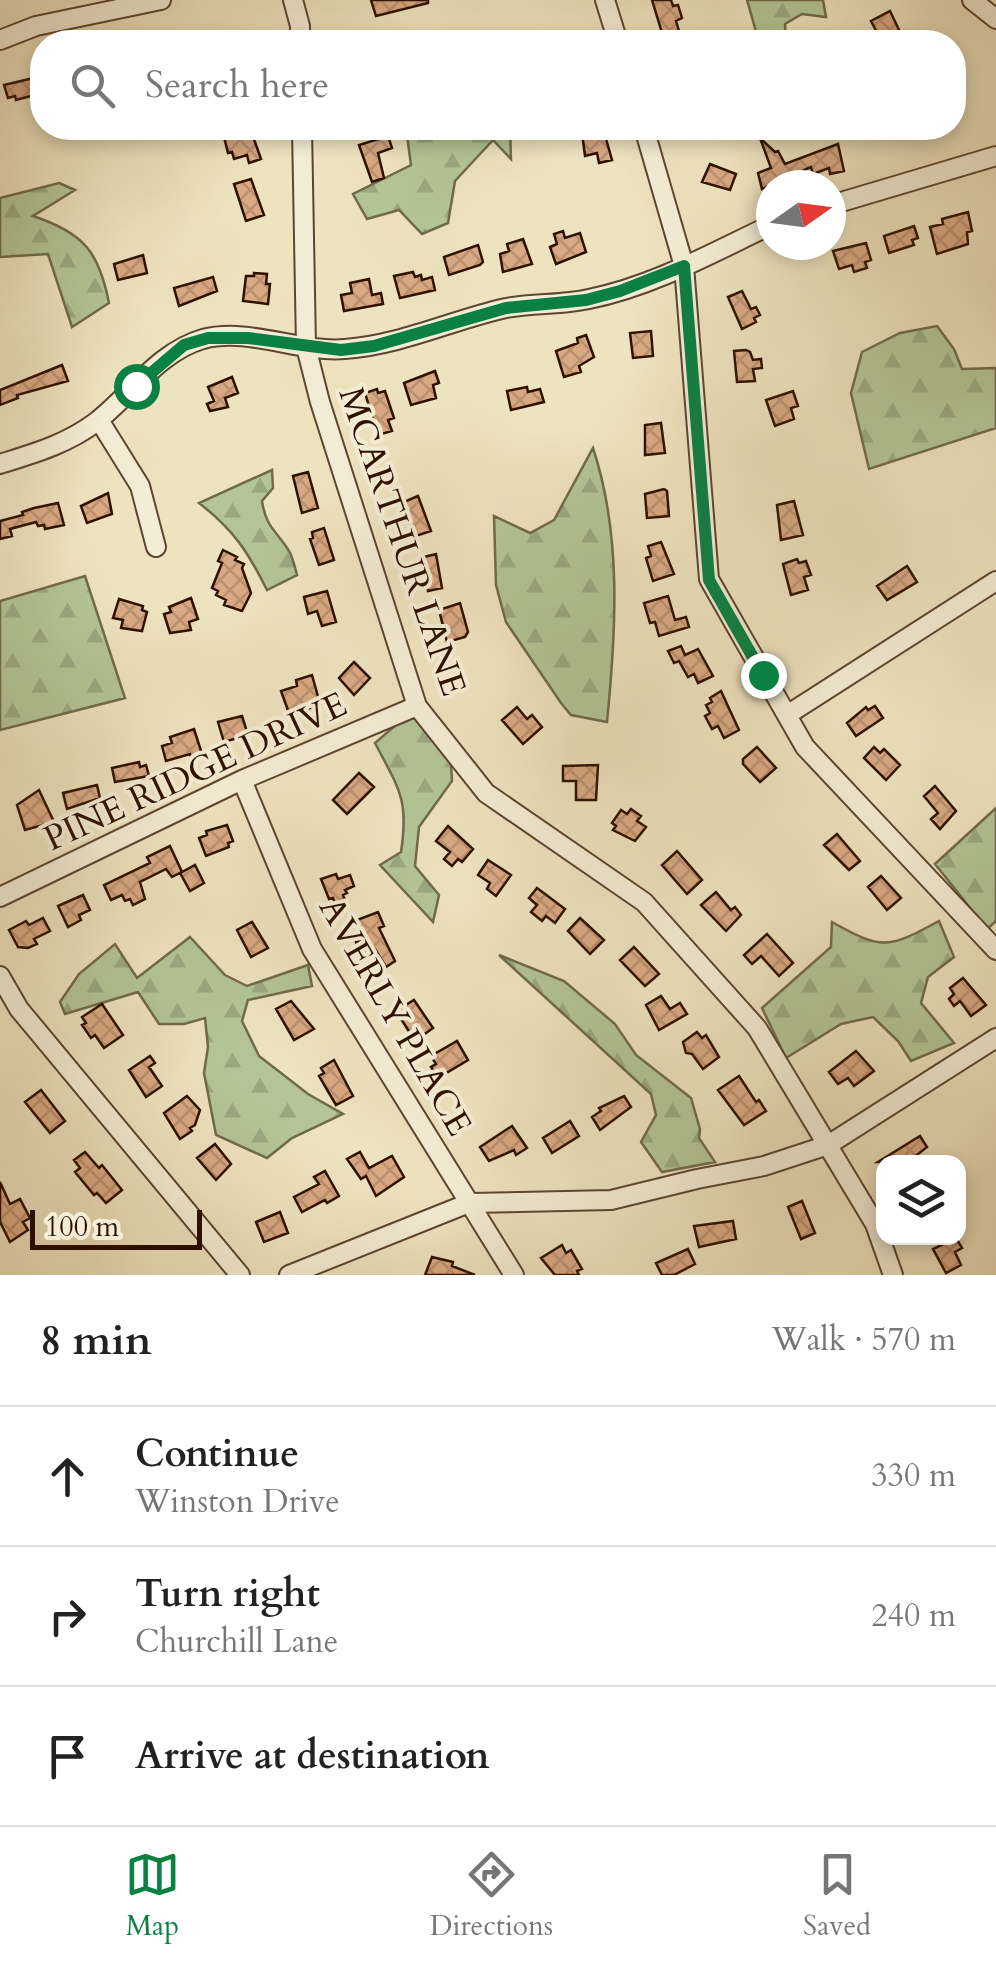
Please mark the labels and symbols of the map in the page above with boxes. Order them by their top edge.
north arrow [756,170,846,260]
route start [114,364,160,410]
street label: MCARTHUR LANE [327,381,477,702]
route end [741,653,787,699]
street label: PINE RIDGE DRIVE [36,681,355,863]
street label: AVERLY PLACE [307,888,483,1145]
scale bar [30,1205,202,1250]

